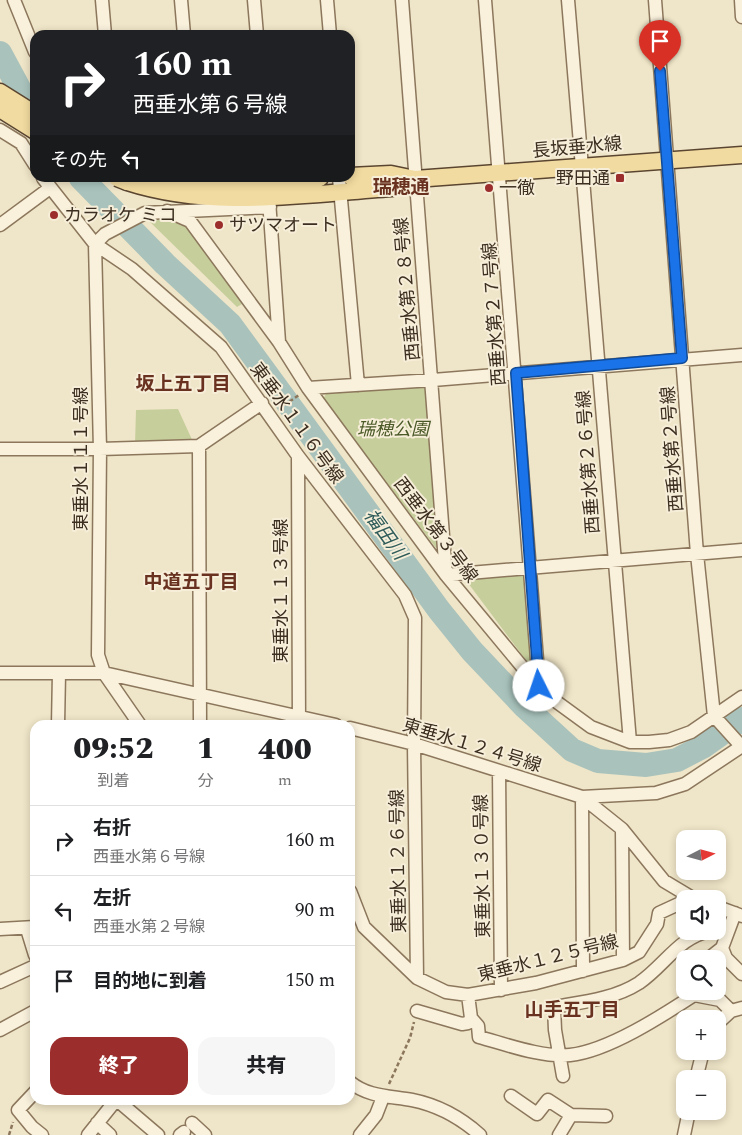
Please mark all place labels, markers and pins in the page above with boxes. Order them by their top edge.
pin [639,20,681,71]
place label: 野田通 [556,165,610,192]
marker: 野田通 [614,172,626,184]
place label: 一徹 [499,175,535,202]
marker: 一徹 [483,182,495,194]
place label: カラオケ ミコ [64,202,177,229]
marker: カラオケ ミコ [48,209,60,221]
place label: サツマオート [229,212,337,239]
marker: サツマオート [213,219,225,231]

